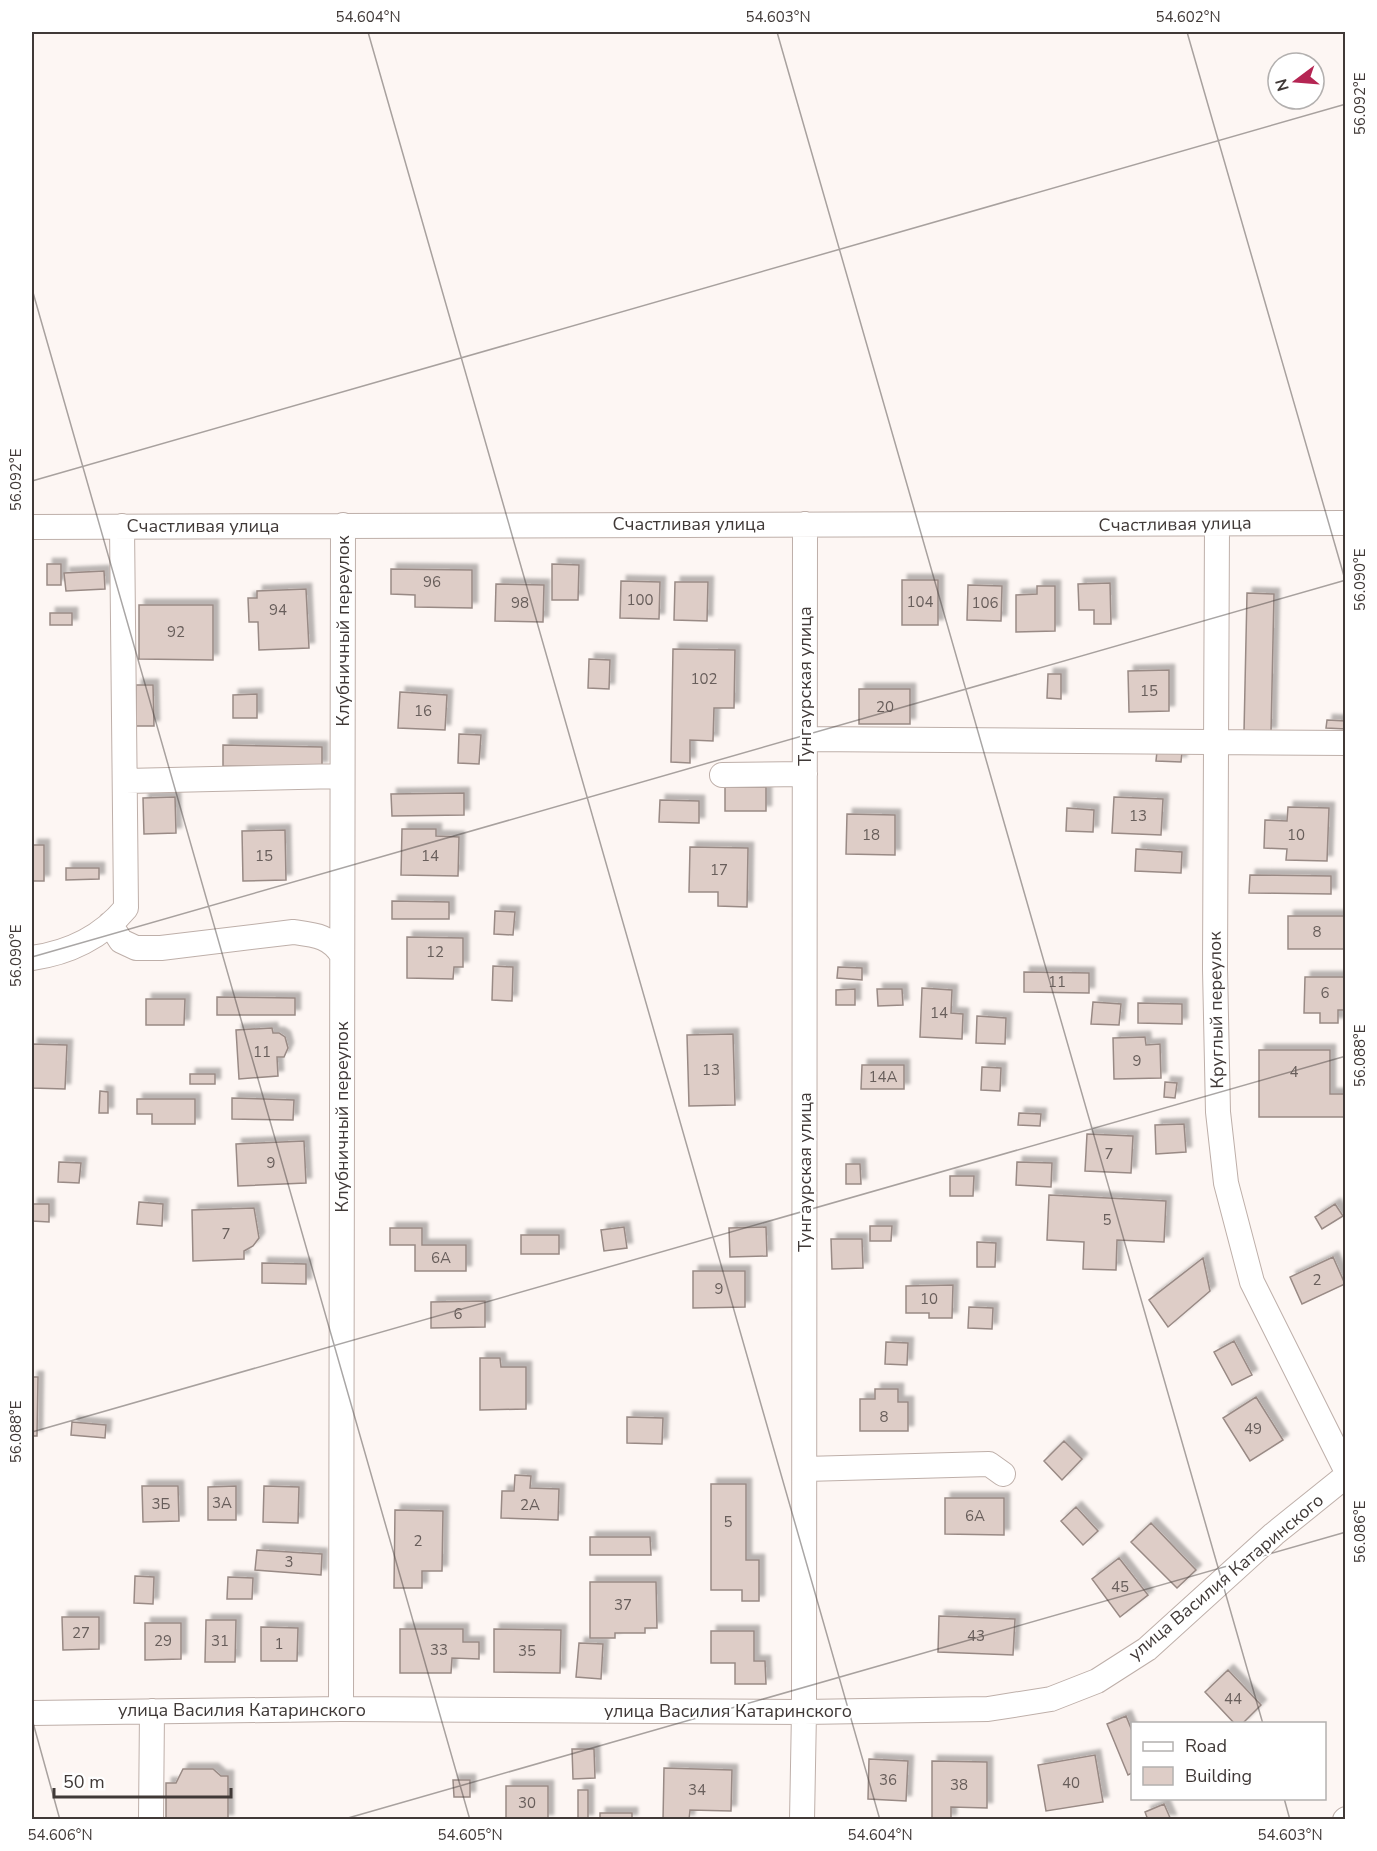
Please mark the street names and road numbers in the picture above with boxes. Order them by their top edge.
street label: Счастливая улица [1098,511,1252,537]
street label: Счастливая улица [612,512,766,536]
street label: Счастливая улица [126,514,280,538]
street label: Клубничный переулок [331,535,355,726]
street label: Тунгаурская улица [793,606,817,766]
street label: Круглый переулок [1203,931,1229,1089]
street label: Клубничный переулок [330,1021,354,1212]
street label: Тунгаурская улица [793,1092,817,1252]
street label: улица Василия Катаринского [1123,1488,1329,1666]
street label: улица Василия Катаринского [118,1698,366,1722]
street label: улица Василия Катаринского [604,1699,852,1723]

